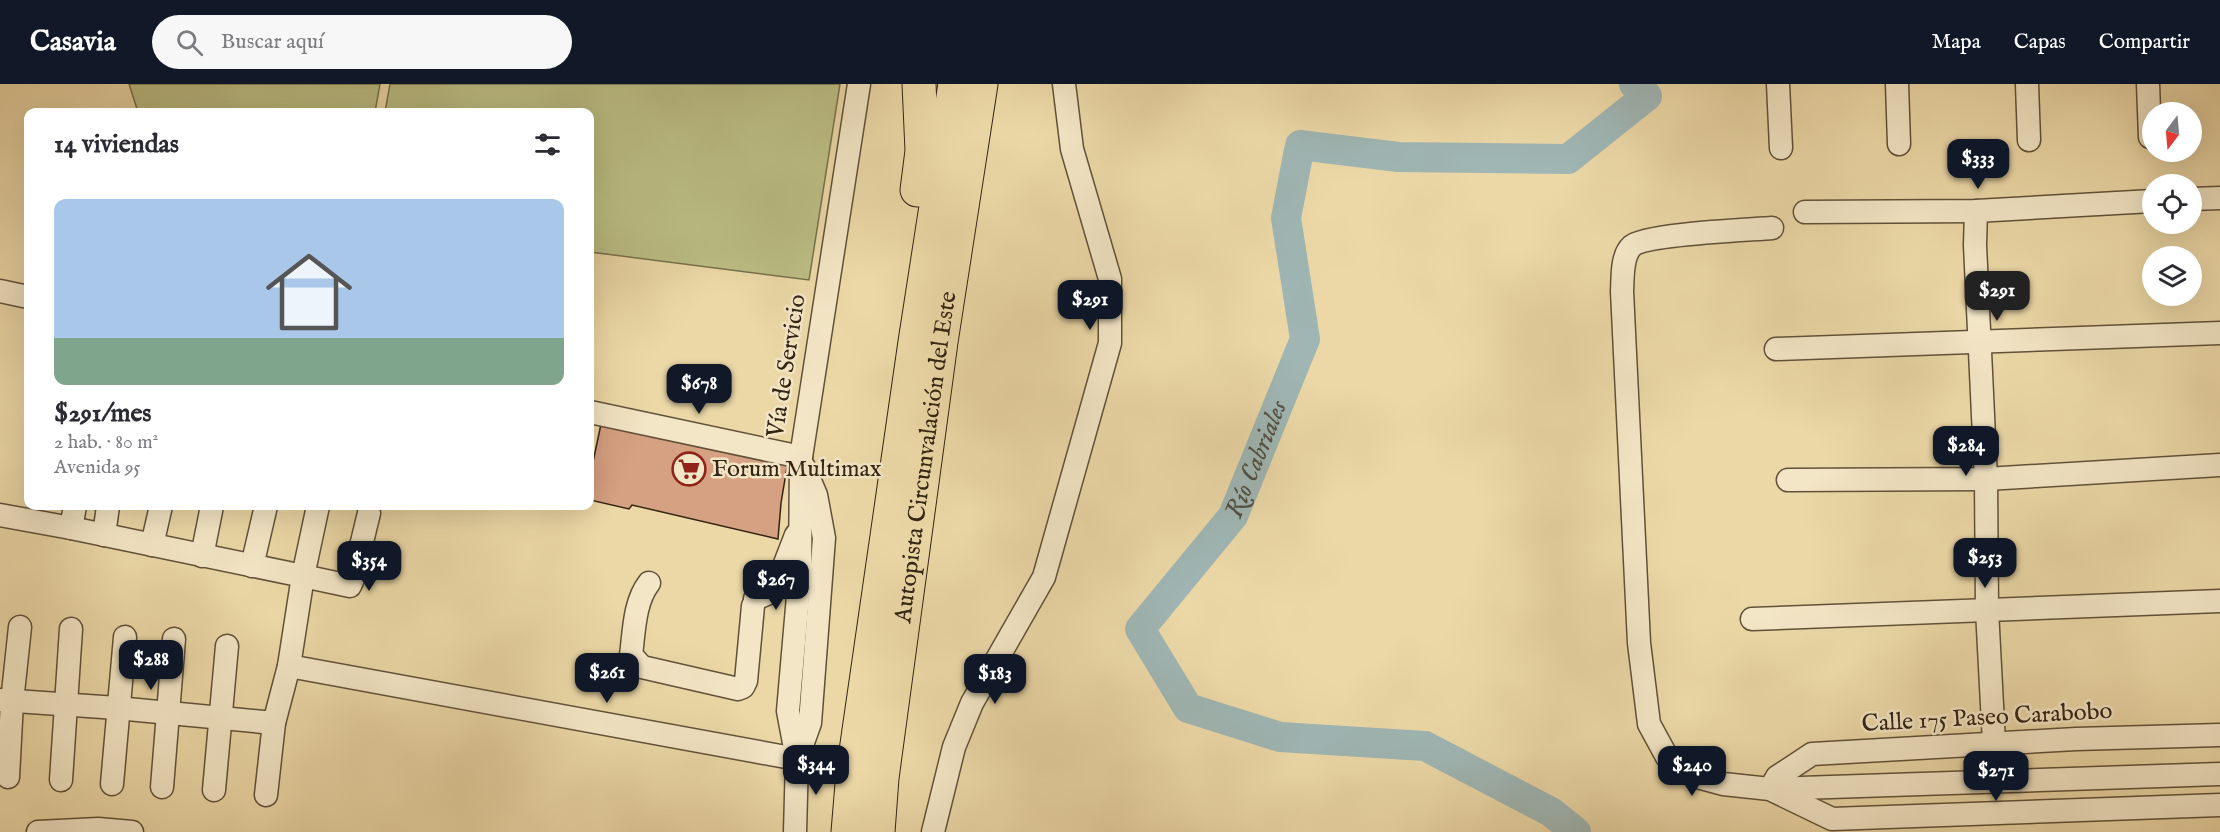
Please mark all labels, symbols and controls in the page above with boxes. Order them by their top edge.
search box [152,15,572,69]
text: Casavia [30,25,116,60]
icon: search [173,26,206,59]
text: Buscar aquí [221,28,324,56]
text: Mapa [1932,29,1981,56]
text: Capas [2014,29,2066,56]
text: Compartir [2099,29,2190,56]
north arrow [2142,102,2202,162]
map controls [2142,102,2202,306]
text: 14 viviendas [54,128,179,161]
icon: filters [531,128,564,161]
pin: $333 [1942,139,2014,190]
text: $333 [1961,146,1995,171]
button: locate [2142,174,2202,234]
icon: home [255,238,363,346]
button: layers [2142,246,2202,306]
pin: $291 [1961,271,2033,322]
text: $291 [1979,278,2015,303]
pin: $291 [1054,280,1126,331]
text: $291 [1072,287,1108,312]
street label: Autopista Circunvalación del Este [888,289,964,626]
street label: Vía de Servicio [760,292,814,441]
pin: $678 [663,364,735,415]
text: $678 [681,371,717,396]
water label: Río Cabriales [1217,395,1295,523]
text: $291/mes [54,397,151,430]
pin: $284 [1930,426,2002,477]
text: 2 hab. · 80 m² [54,430,158,455]
text: $284 [1947,433,1985,458]
supermarket icon: Forum Multimax [671,451,707,487]
place label: Forum Multimax [712,454,882,485]
text: Avenida 95 [54,455,141,480]
pin: $253 [1949,538,2021,589]
pin: $354 [333,541,405,592]
text: $253 [1967,545,2003,570]
text: $354 [351,548,387,573]
pin: $267 [740,560,812,611]
text: $267 [757,567,795,592]
pin: $288 [115,640,187,691]
text: $288 [133,647,169,672]
pin: $261 [571,653,643,704]
pin: $183 [959,654,1031,705]
text: $261 [589,660,625,685]
text: $183 [978,661,1012,686]
street label: Calle 175 Paseo Carabobo [1861,696,2113,740]
pin: $344 [780,745,852,796]
pin: $240 [1656,746,1728,797]
pin: $271 [1960,751,2032,802]
text: $344 [797,752,835,777]
text: $240 [1672,753,1712,778]
text: $271 [1977,758,2015,783]

